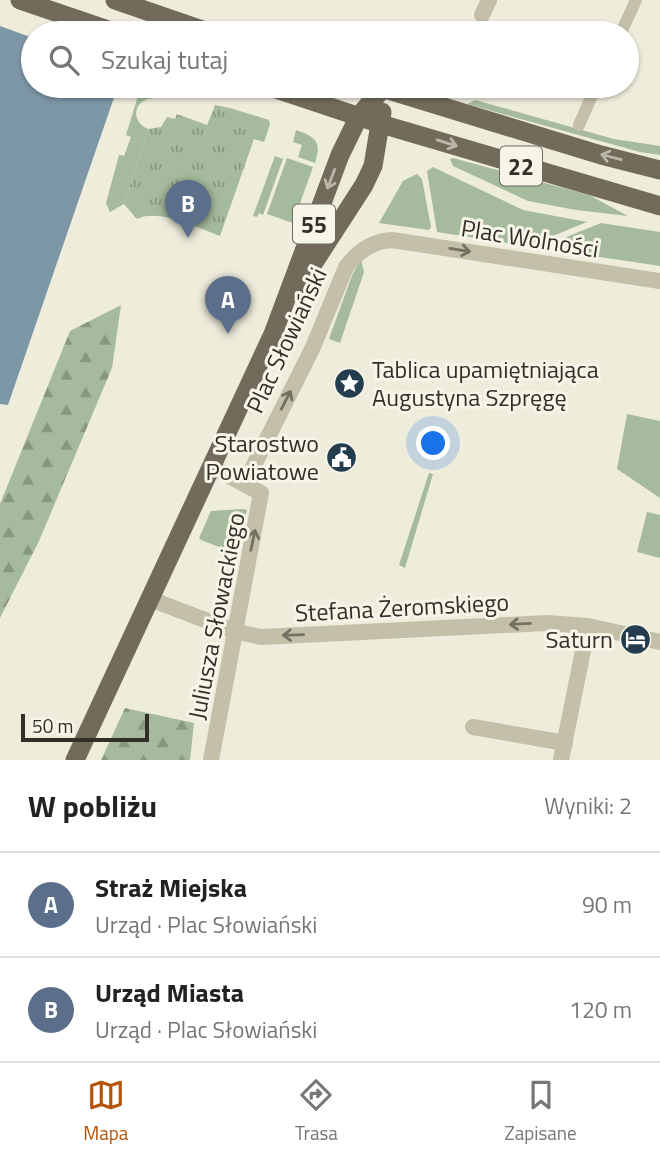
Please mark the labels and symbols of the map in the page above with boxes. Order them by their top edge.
one-way arrow [436,138,458,151]
road number: 22 [500,146,542,186]
one-way arrow [600,150,622,163]
one-way arrow [324,167,337,189]
pin: B [165,180,211,238]
road number: 55 [293,204,335,244]
street label: Plac Wolności [459,209,601,267]
one-way arrow [448,244,471,257]
street label: Plac Słowiański [237,261,335,419]
pin: A [205,276,251,334]
place label: Tablica upamiętniająca Augustyna Szpręgę [372,351,599,415]
place icon: Tablica upamiętniająca Augustyna Szpręgę [332,366,366,400]
one-way arrow [280,390,294,411]
place label: Starostwo Powiatowe [205,425,319,489]
your location [416,426,450,460]
public building icon: Starostwo Powiatowe [325,440,359,474]
street label: Juliusza Słowackiego [178,509,254,723]
one-way arrow [247,529,261,552]
street label: Stefana Żeromskiego [294,583,510,631]
one-way arrow [509,618,532,631]
place label: Saturn [546,621,613,657]
hotel icon: Saturn [619,622,653,656]
one-way arrow [282,629,305,642]
scale bar [21,711,149,743]

